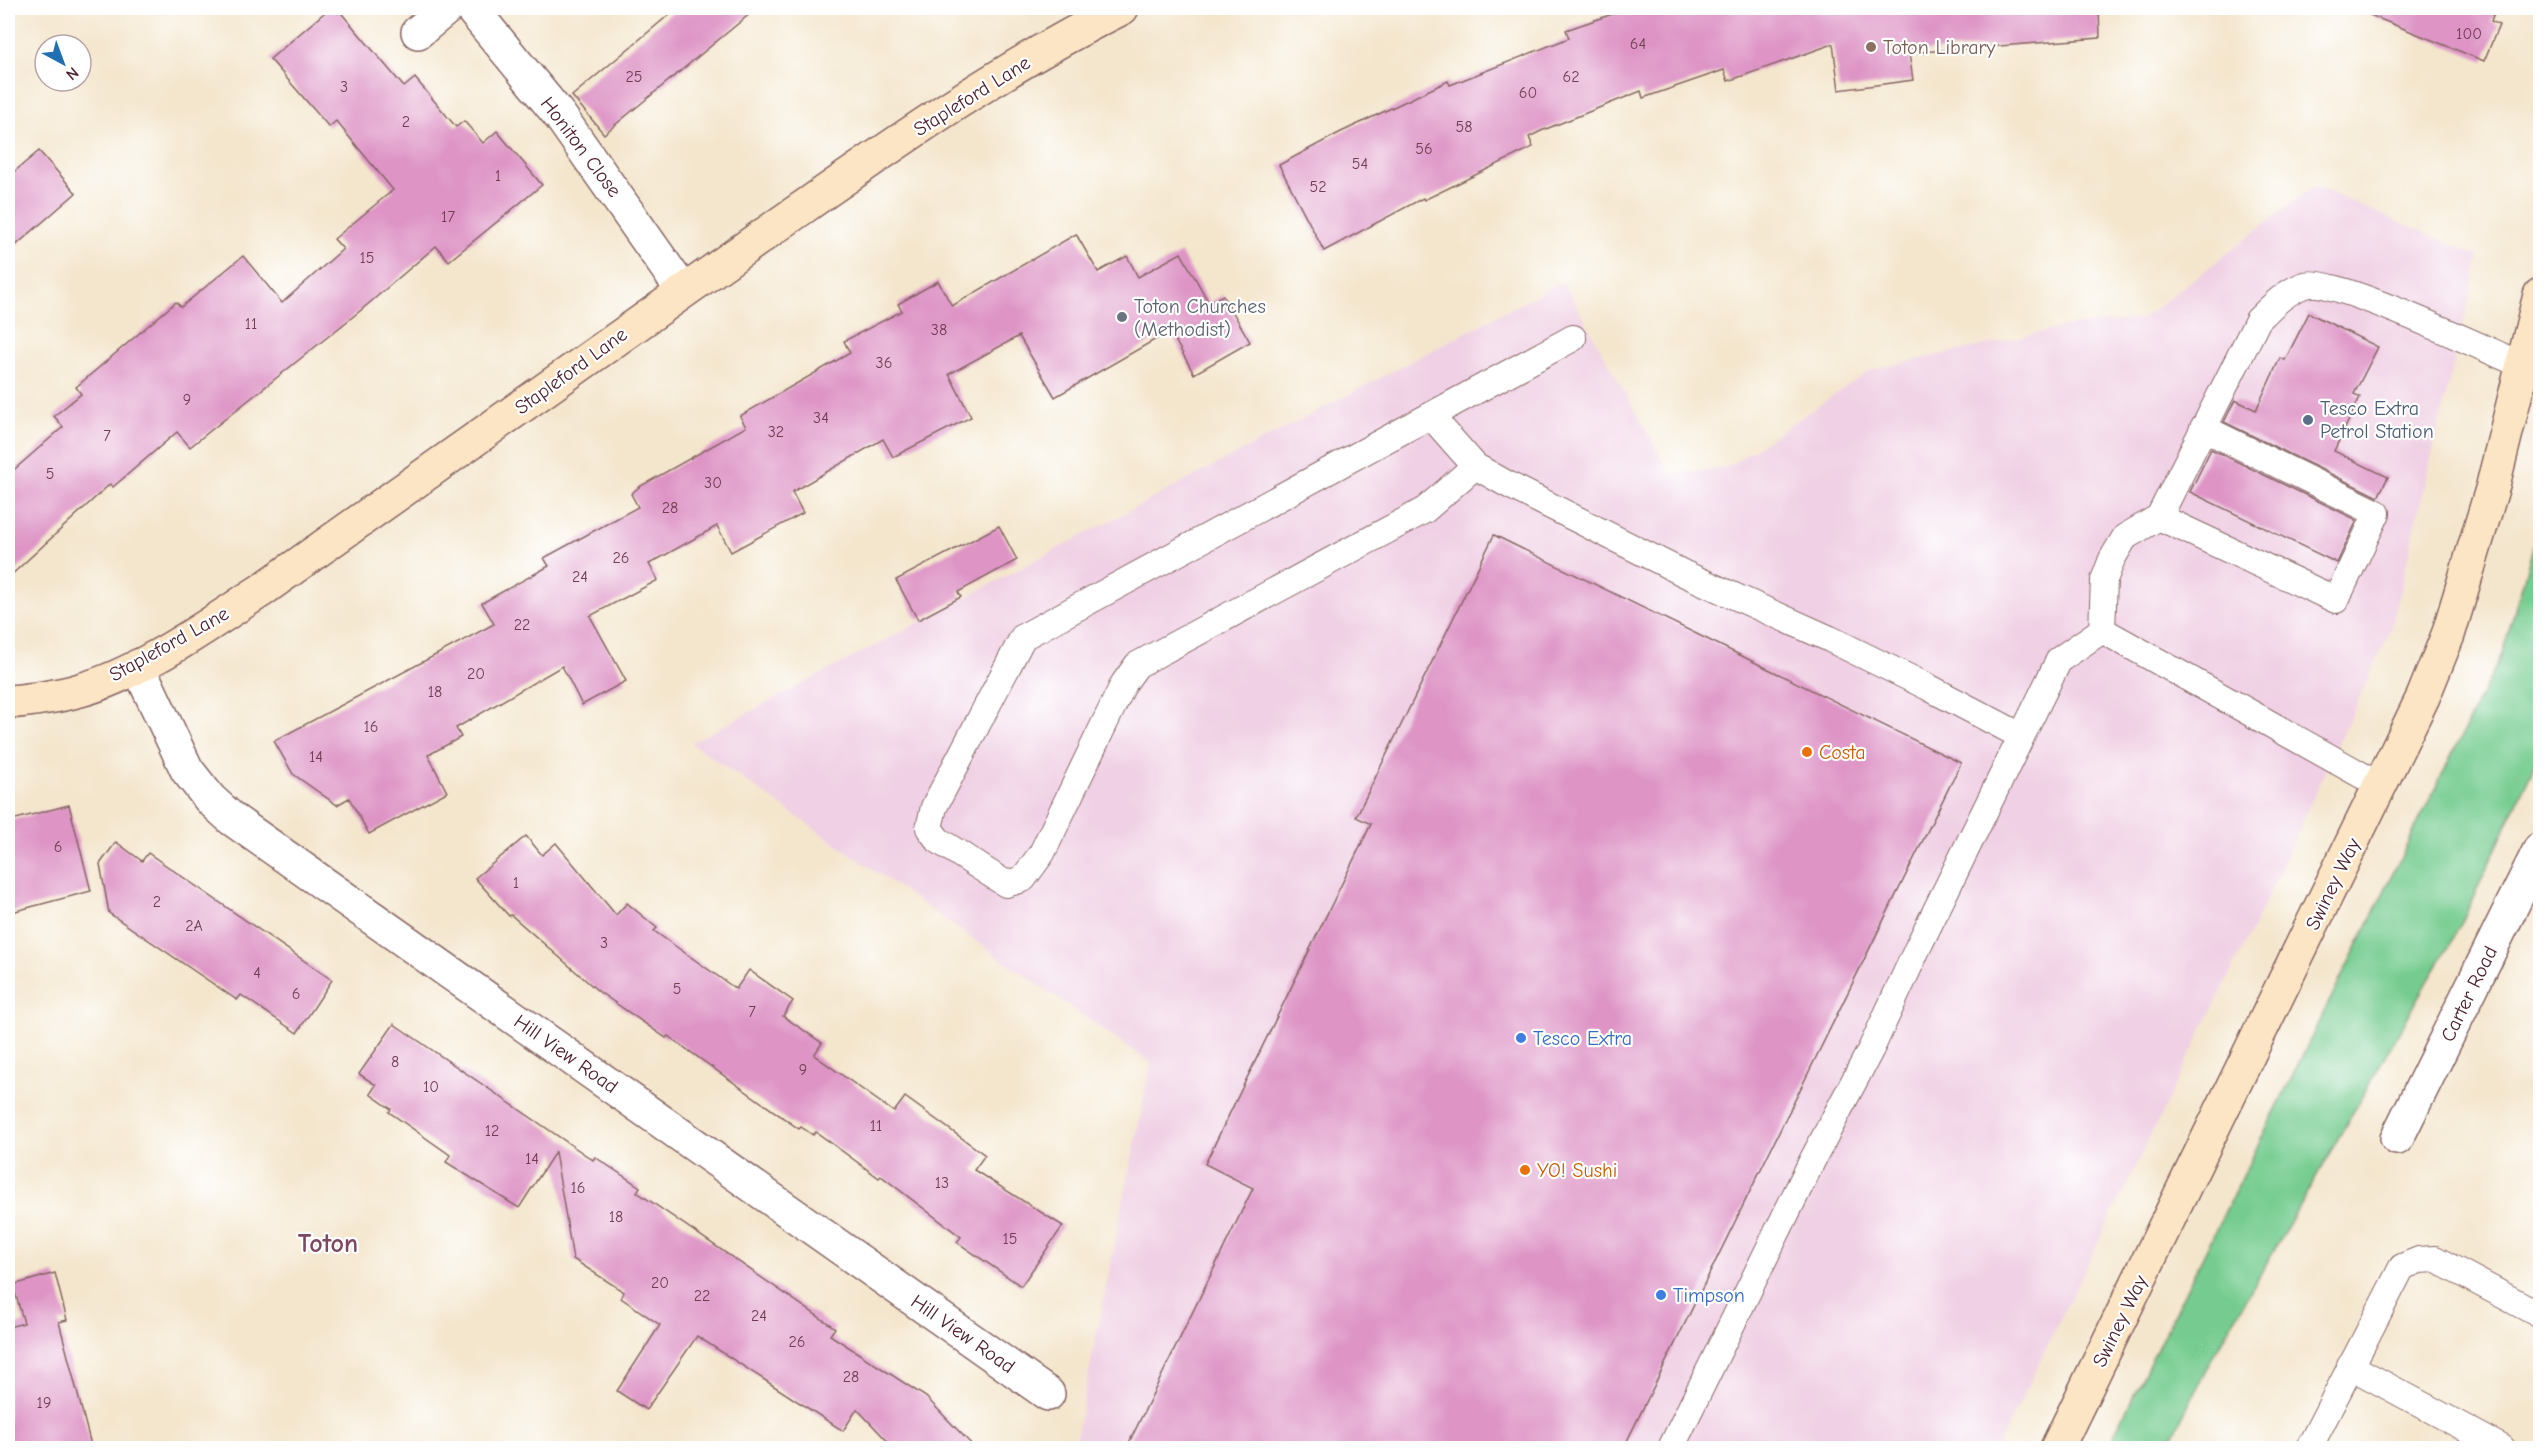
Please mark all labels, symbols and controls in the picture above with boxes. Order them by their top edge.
house number: 100 [2456,25,2482,43]
north arrow [33,33,93,93]
house number: 64 [1630,35,1646,53]
place label: Toton Library [1883,36,1995,59]
marker: Toton Library [1864,40,1878,54]
street label: Stapleford Lane [910,51,1034,141]
text: N [62,63,82,84]
house number: 25 [625,68,643,86]
house number: 62 [1562,68,1580,86]
house number: 3 [340,78,348,96]
house number: 60 [1519,84,1537,102]
street label: Honiton Close [536,92,626,202]
house number: 2 [402,113,410,131]
house number: 58 [1456,118,1472,136]
house number: 56 [1415,140,1433,158]
house number: 54 [1352,155,1368,173]
house number: 1 [495,167,501,185]
house number: 52 [1309,178,1327,196]
house number: 17 [441,208,455,226]
house number: 15 [359,249,375,267]
place label: Toton Churches (Methodist) [1134,295,1266,341]
marker: Toton Churches (Methodist) [1115,310,1129,324]
house number: 11 [245,315,257,333]
house number: 38 [931,321,947,339]
street label: Stapleford Lane [510,323,632,419]
house number: 36 [876,354,892,372]
house number: 9 [183,391,191,409]
place label: Tesco Extra Petrol Station [2320,397,2434,443]
house number: 34 [813,409,829,427]
marker: Tesco Extra Petrol Station [2301,413,2315,427]
house number: 32 [768,423,784,441]
house number: 7 [103,427,111,445]
house number: 5 [46,465,54,483]
house number: 30 [704,474,722,492]
house number: 28 [662,499,678,517]
house number: 26 [612,549,630,567]
house number: 24 [572,568,588,586]
street label: Stapleford Lane [105,602,233,686]
house number: 22 [514,616,530,634]
house number: 20 [467,665,485,683]
house number: 18 [428,683,442,701]
house number: 16 [363,718,379,736]
place label: Costa [1819,741,1866,764]
marker: Costa [1800,745,1814,759]
house number: 14 [309,748,323,766]
street label: Swiney Way [2301,834,2365,934]
house number: 6 [54,838,62,856]
house number: 1 [513,874,519,892]
house number: 2 [153,893,161,911]
house number: 2A [185,917,203,935]
house number: 3 [600,934,608,952]
street label: Carter Road [2436,942,2502,1046]
house number: 4 [253,964,261,982]
house number: 5 [673,980,681,998]
house number: 6 [292,985,300,1003]
house number: 7 [748,1003,756,1021]
street label: Hill View Road [510,1010,622,1098]
place label: Tesco Extra [1533,1027,1632,1050]
marker: Tesco Extra [1514,1031,1528,1045]
house number: 8 [391,1053,399,1071]
house number: 9 [799,1061,807,1079]
house number: 10 [423,1078,439,1096]
house number: 11 [870,1117,882,1135]
house number: 12 [485,1122,499,1140]
house number: 14 [525,1150,539,1168]
place label: YO! Sushi [1537,1159,1617,1182]
marker: YO! Sushi [1518,1163,1532,1177]
house number: 13 [935,1174,949,1192]
house number: 16 [570,1179,586,1197]
house number: 18 [609,1208,623,1226]
district label: Toton [298,1229,358,1259]
house number: 15 [1002,1230,1018,1248]
street label: Swiney Way [2088,1271,2152,1371]
house number: 20 [651,1274,669,1292]
place label: Timpson [1673,1284,1745,1307]
house number: 22 [694,1287,710,1305]
marker: Timpson [1654,1288,1668,1302]
street label: Hill View Road [907,1290,1019,1378]
house number: 24 [751,1307,767,1325]
house number: 26 [788,1333,806,1351]
house number: 28 [843,1368,859,1386]
house number: 19 [37,1394,51,1412]

